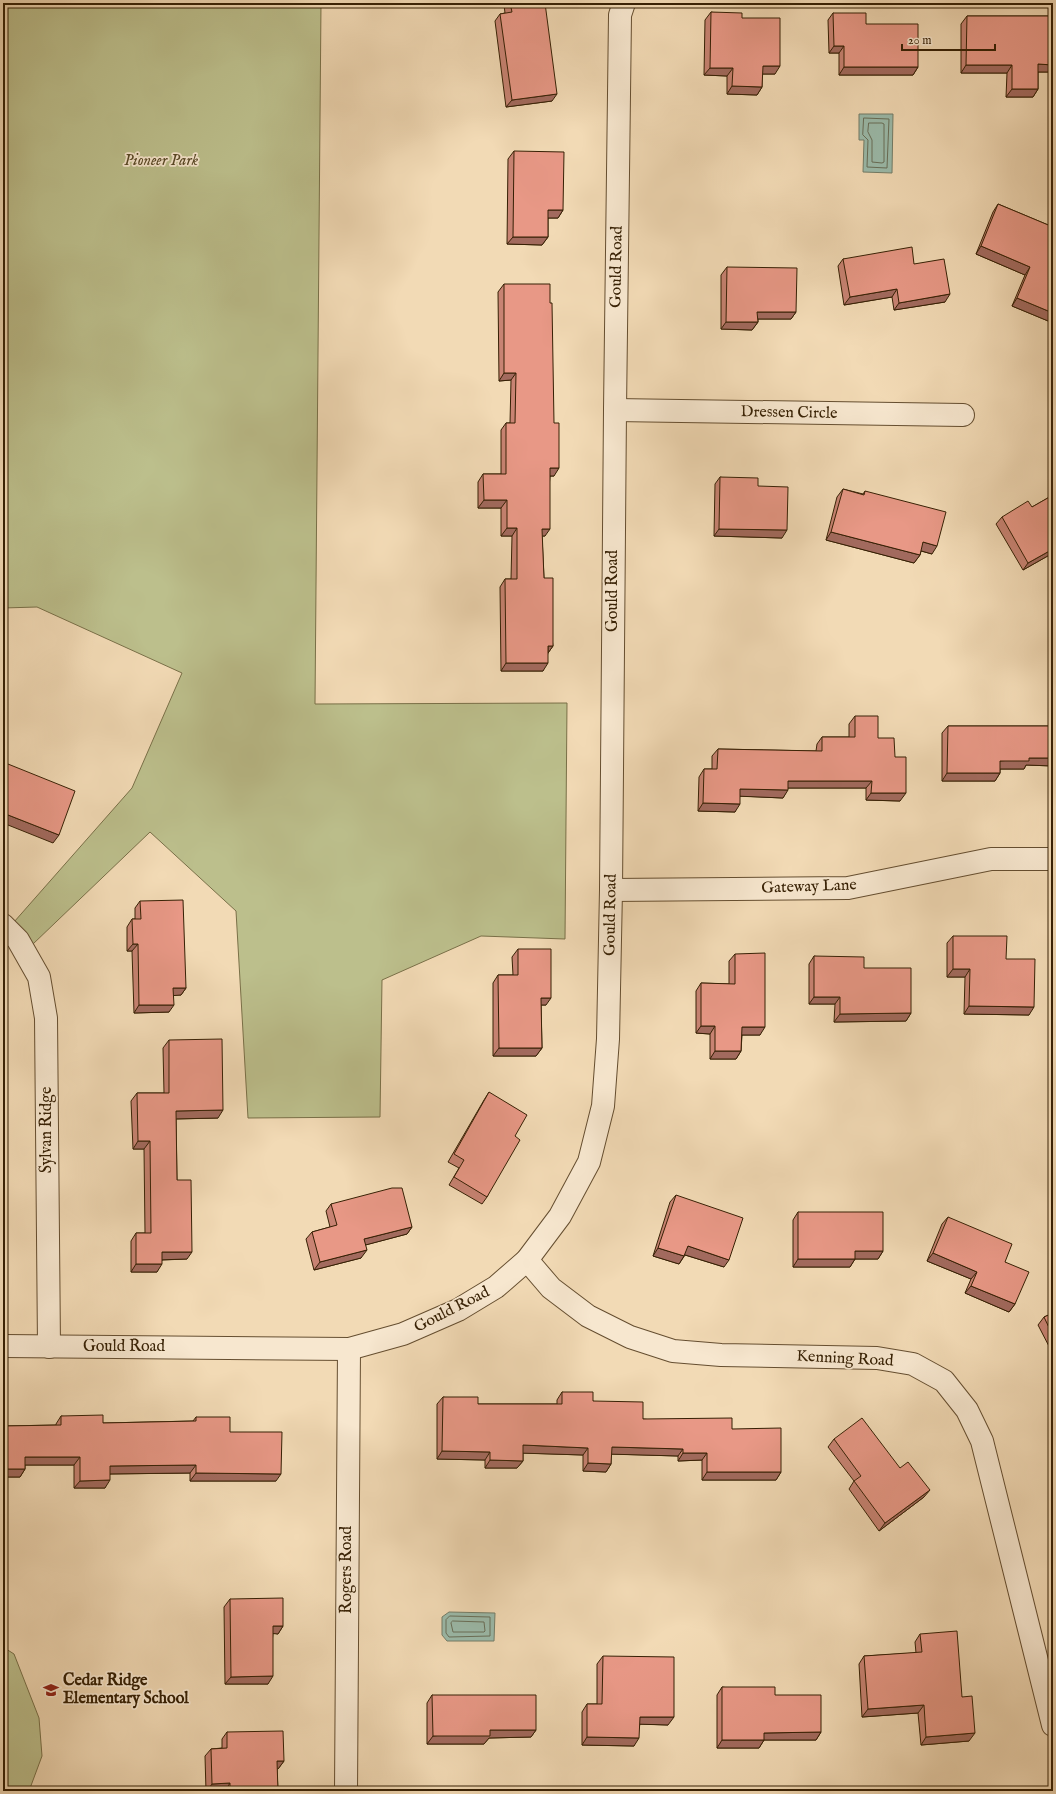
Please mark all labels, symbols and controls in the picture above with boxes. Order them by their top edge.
scale bar [902,26,995,52]
text: 20 m [908,33,931,48]
park label: Pioneer Park [124,151,199,171]
street label: Gould Road [606,225,628,308]
street label: Dressen Circle [740,402,838,424]
street label: Gould Road [603,549,623,632]
street label: Gould Road [600,873,622,956]
street label: Gateway Lane [761,875,857,899]
street label: Sylvan Ridge [37,1087,57,1173]
street label: Gould Road [411,1282,494,1338]
street label: Gould Road [83,1337,166,1357]
street label: Kenning Road [796,1346,894,1372]
street label: Rogers Road [337,1526,357,1614]
place label: Cedar Ridge Elementary School [63,1671,189,1709]
school or university icon: Cedar Ridge Elementary School [42,1681,60,1699]

